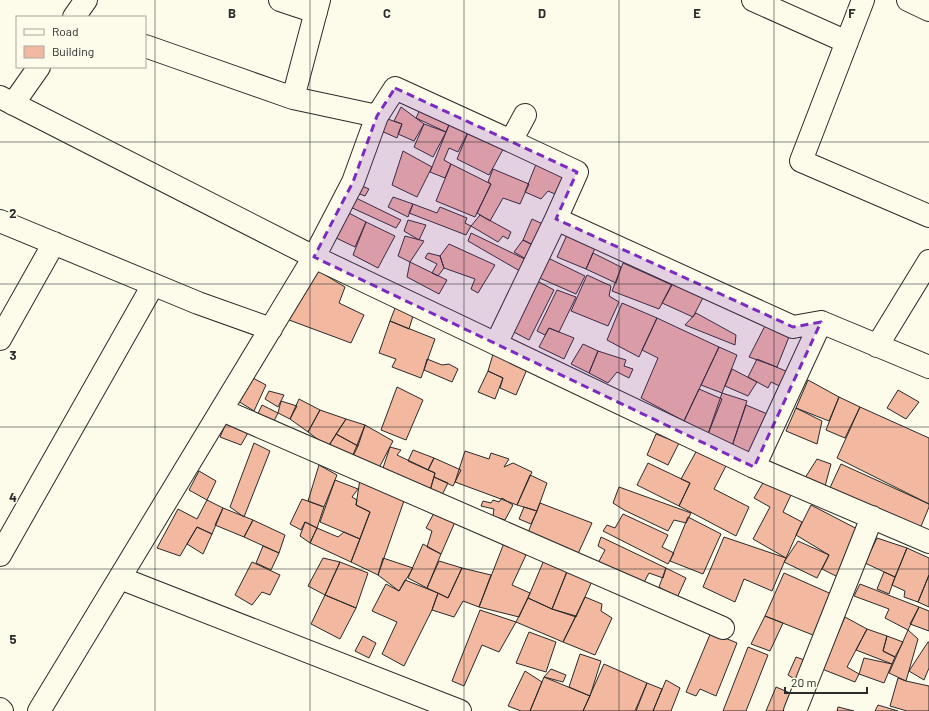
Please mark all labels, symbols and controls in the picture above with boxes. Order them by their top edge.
text: B [228,5,236,21]
text: C [383,5,391,21]
text: D [538,5,546,21]
text: E [693,5,701,21]
text: F [848,5,856,21]
legend [16,16,146,68]
text: Road [52,24,79,38]
text: Building [52,44,94,58]
text: 2 [9,205,17,221]
text: 3 [9,347,17,363]
text: 4 [9,489,17,505]
text: 5 [9,631,17,647]
scale bar [785,669,867,695]
text: 20 m [791,675,817,689]

